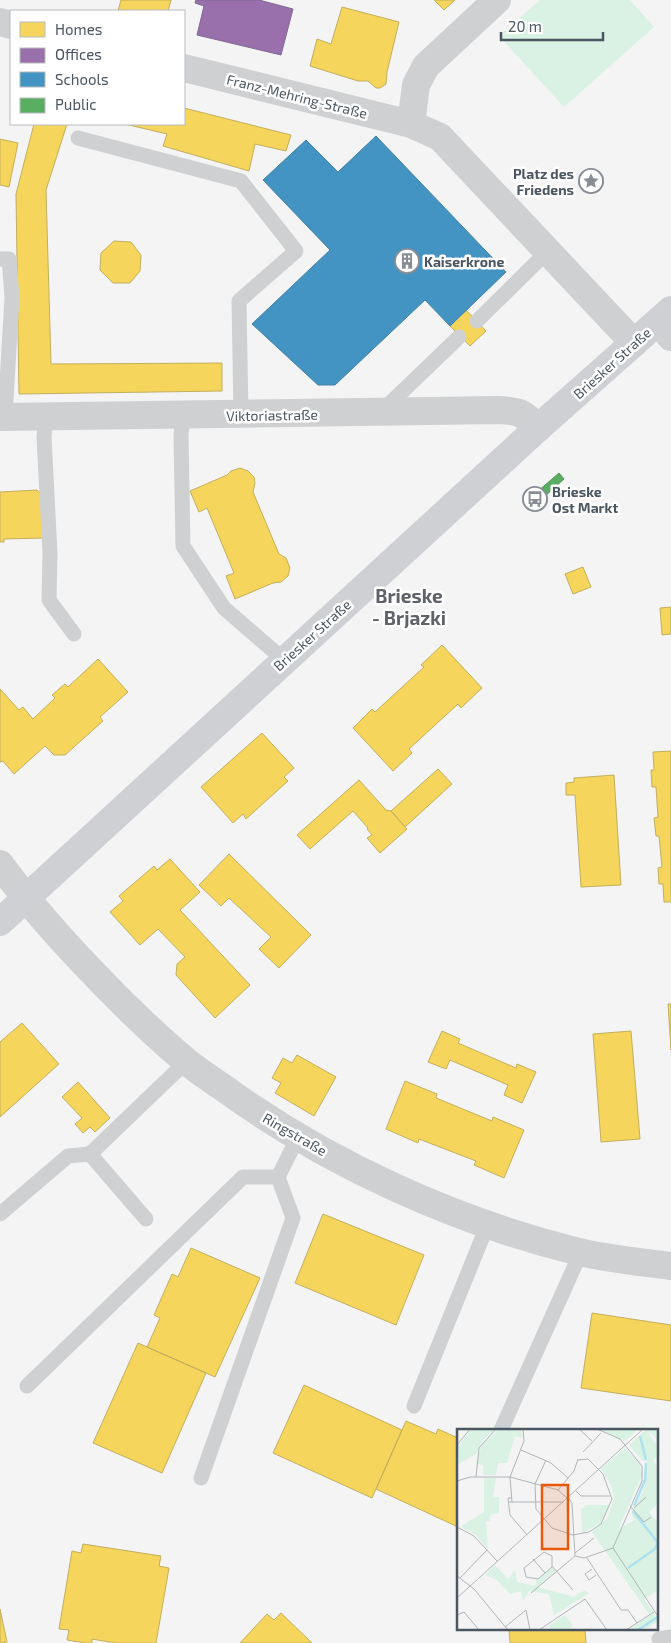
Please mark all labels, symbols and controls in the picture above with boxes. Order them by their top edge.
legend [10,10,185,125]
scale bar [501,10,604,42]
text: 20 m [508,17,542,35]
text: Homes [55,20,102,38]
text: Offices [55,45,102,63]
text: Schools [55,70,109,88]
street label: Franz-Mehring-Straße [225,70,369,122]
text: Public [55,95,96,113]
place label: Platz des Friedens [513,165,574,198]
place icon: Platz des Friedens [578,168,604,194]
building icon: Kaiserkrone [394,248,420,274]
place label: Kaiserkrone [424,253,504,270]
street label: Briesker Straße [570,324,654,402]
street label: Viktoriastraße [226,406,318,424]
place label: Brieske Ost Markt [552,483,618,516]
bus stop icon: Brieske Ost Markt [522,486,548,512]
district label: Brieske - Brjazki [372,584,446,629]
street label: Briesker Straße [270,596,354,674]
street label: Ringstraße [260,1109,330,1159]
inset map [457,1429,658,1630]

